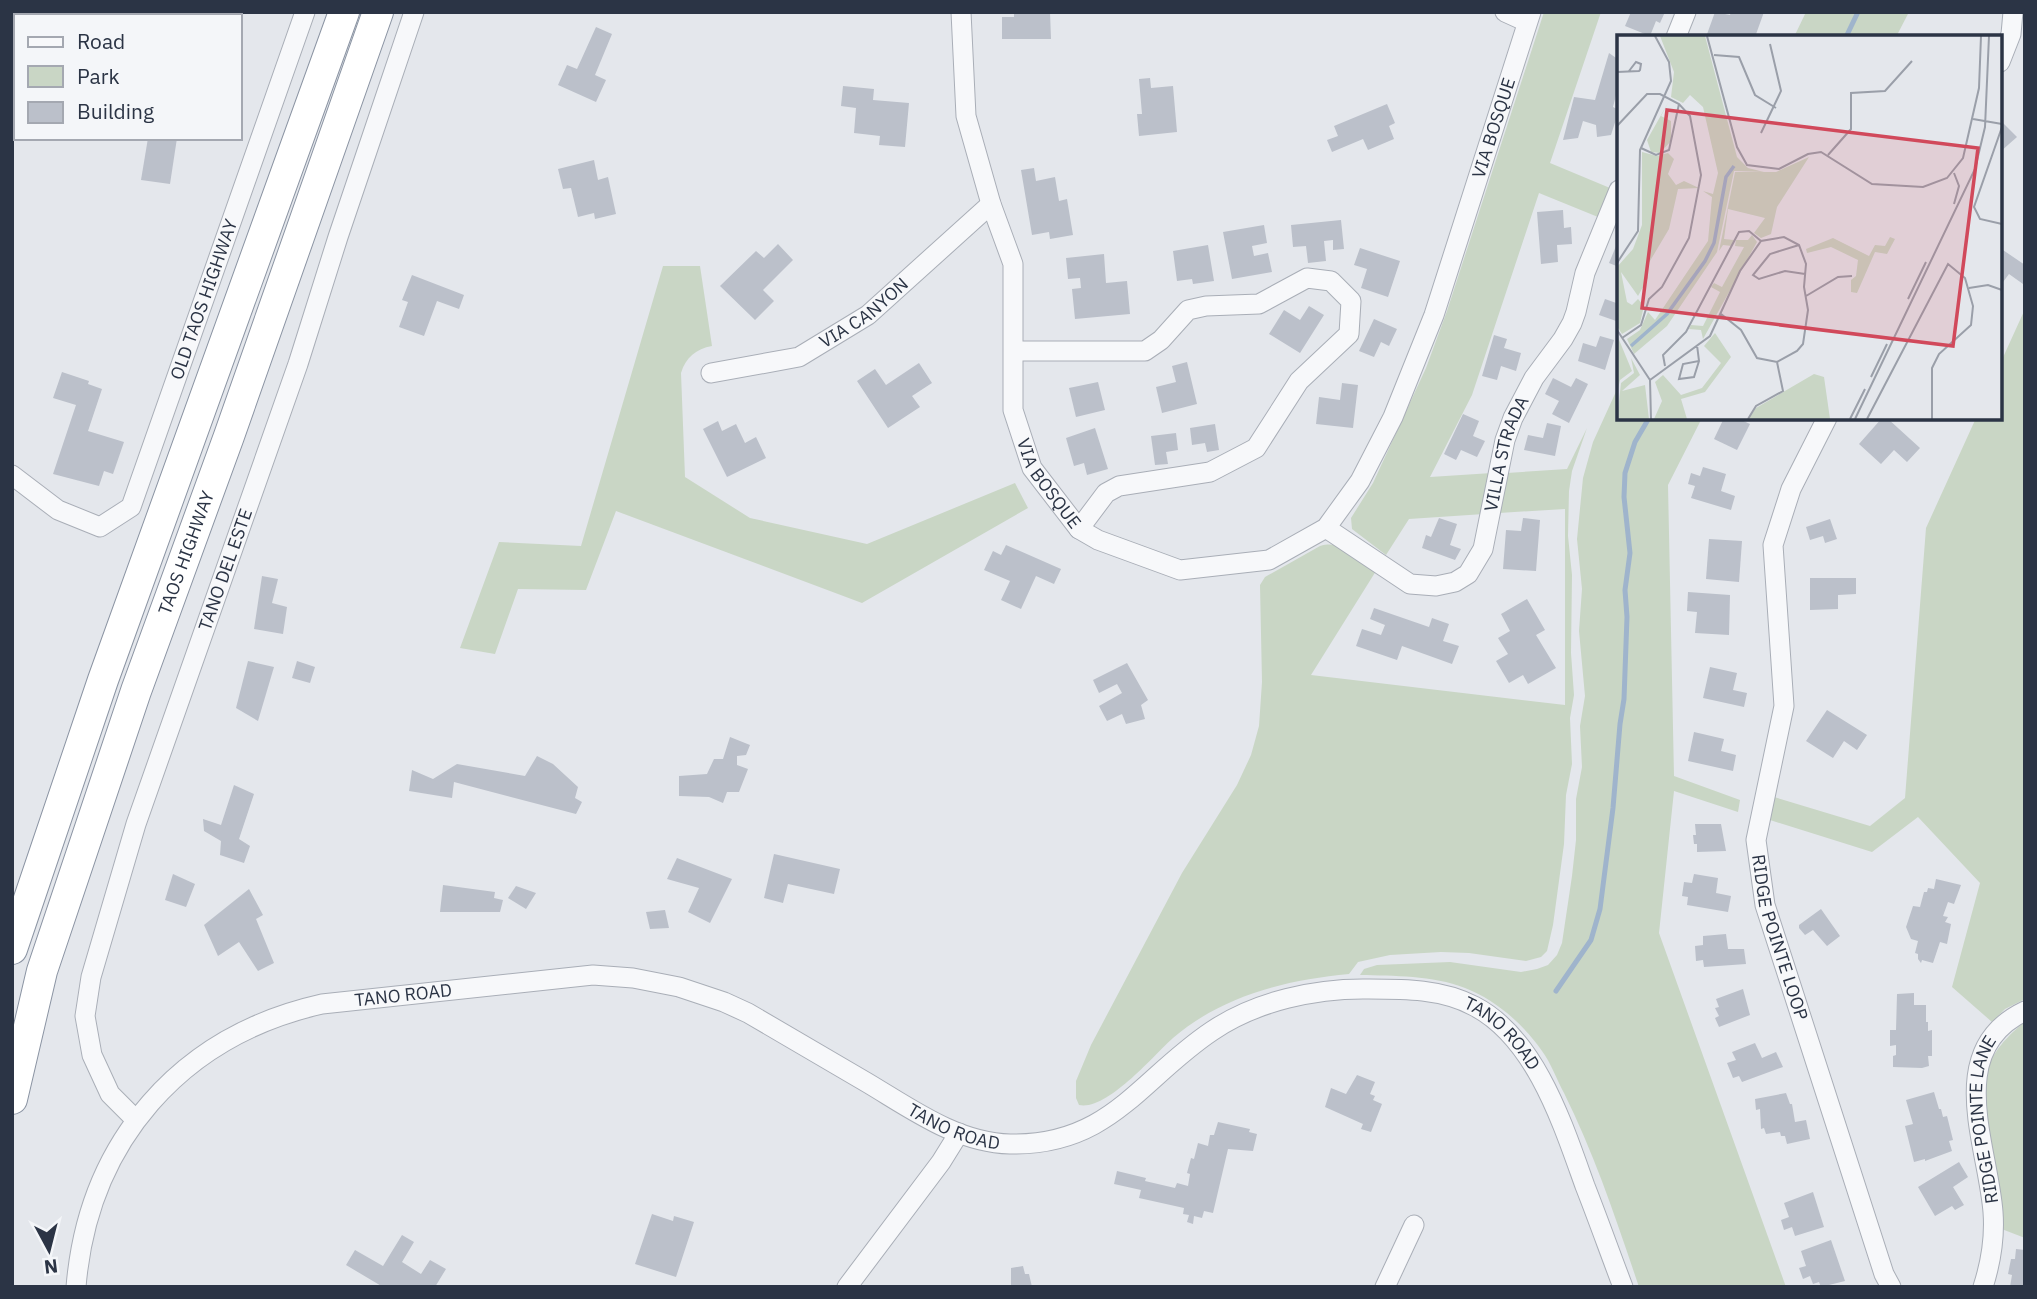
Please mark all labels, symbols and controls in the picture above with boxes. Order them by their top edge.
legend [14,14,242,140]
text: Road [77,27,125,55]
inset map [1617,35,2002,420]
text: Park [77,62,120,90]
street label: VIA BOSQUE [1467,75,1520,181]
text: Building [77,97,154,125]
street label: OLD TAOS HIGHWAY [165,216,242,383]
street label: VIA CANYON [815,272,913,353]
street label: VILLA STRADA [1479,391,1534,514]
street label: VIA BOSQUE [1012,435,1086,533]
street label: TAOS HIGHWAY [153,487,219,618]
street label: TANO DEL ESTE [193,505,257,634]
street label: RIDGE POINTE LOOP [1747,853,1813,1023]
street label: TANO ROAD [353,978,453,1011]
street label: TANO ROAD [1461,991,1545,1074]
street label: RIDGE POINTE LANE [1964,1031,2003,1205]
street label: TANO ROAD [904,1098,1002,1154]
north arrow [14,1215,84,1285]
text: N [43,1254,59,1280]

